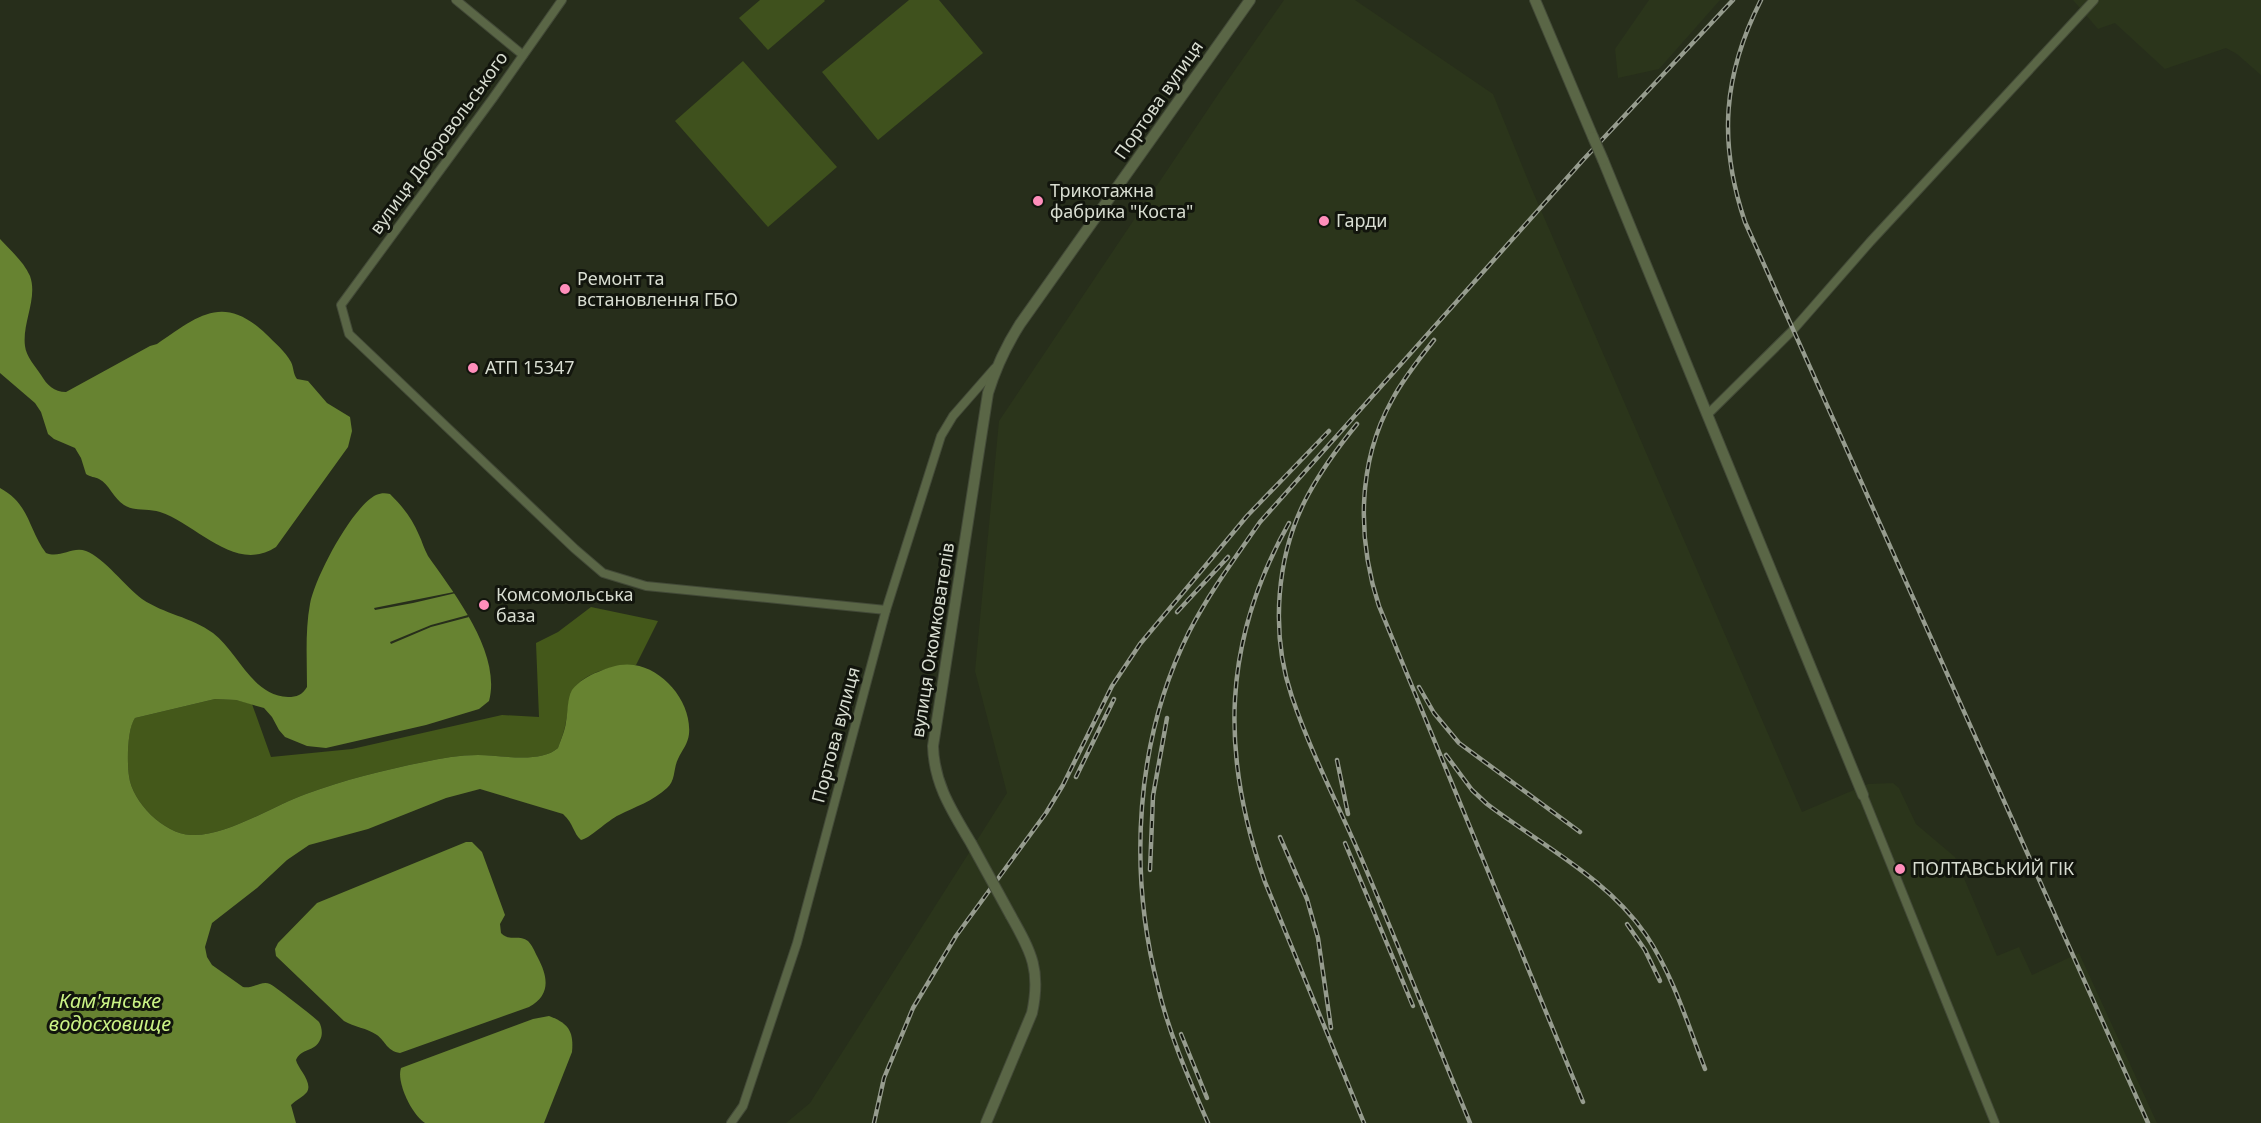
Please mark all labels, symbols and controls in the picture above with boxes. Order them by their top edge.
street label: Портова вулиця [1108,35,1208,164]
street label: вулиця Добровольського [364,46,513,239]
place label: Трикотажна фабрика "Коста" [1050,178,1193,223]
marker: Трикотажна фабрика "Коста" [1031,194,1045,208]
place label: Гарди [1336,208,1387,232]
marker: Гарди [1317,214,1331,228]
place label: Ремонт та встановлення ГБО [577,266,738,311]
marker: Ремонт та встановлення ГБО [558,282,572,296]
place label: АТП 15347 [485,355,575,379]
marker: АТП 15347 [466,361,480,375]
street label: вулиця Окомкователів [905,541,959,739]
place label: Комсомольська база [496,582,634,627]
marker: Комсомольська база [477,598,491,612]
street label: Портова вулиця [805,664,865,805]
place label: ПОЛТАВСЬКИЙ ГІК [1912,856,2075,880]
marker: ПОЛТАВСЬКИЙ ГІК [1893,862,1907,876]
water label: Кам'янське водосховище [49,987,171,1037]

